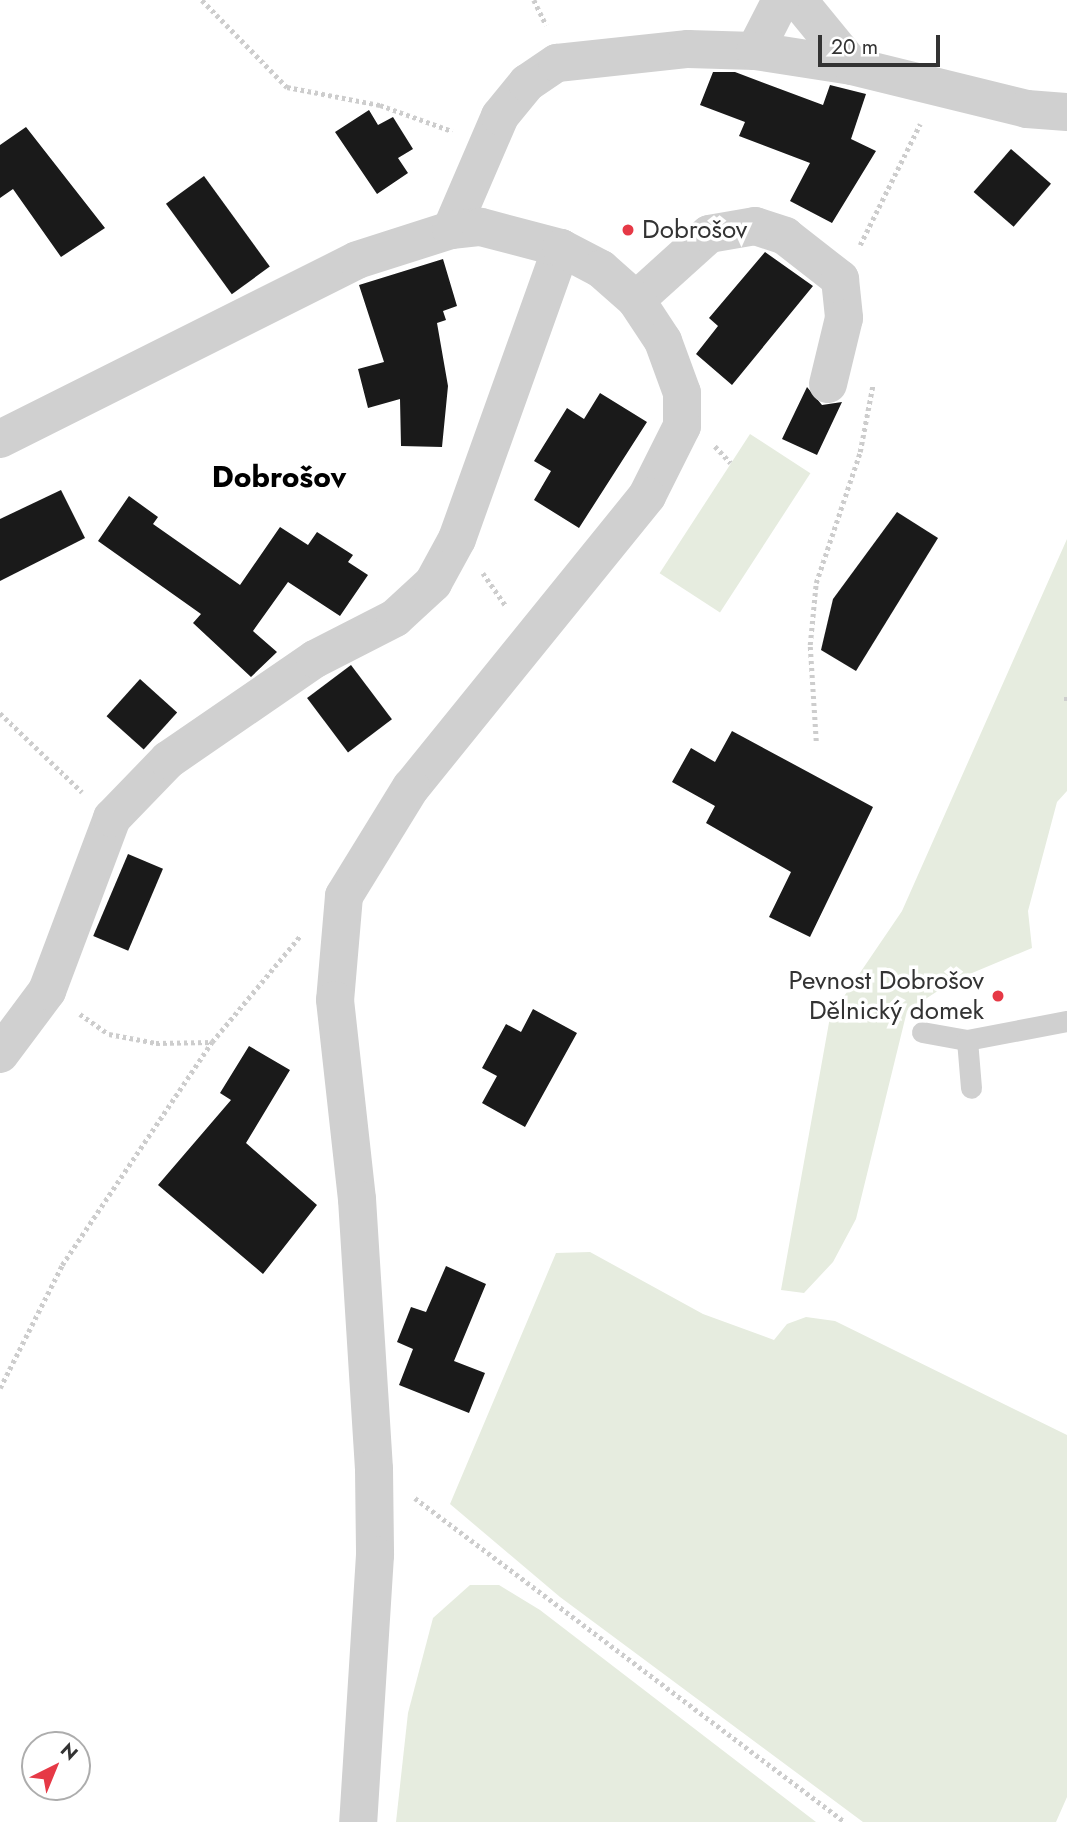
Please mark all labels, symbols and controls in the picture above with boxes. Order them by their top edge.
scale bar [822,21,944,65]
text: 20 m [831,32,878,62]
place label: Dobrošov [642,214,747,246]
marker: Dobrošov [620,222,636,238]
district label: Dobrošov [212,459,346,495]
place label: Pevnost Dobrošov Dělnický domek [789,965,984,1026]
marker: Pevnost Dobrošov Dělnický domek [990,988,1006,1004]
north arrow [21,1731,91,1801]
text: N [55,1737,84,1767]

